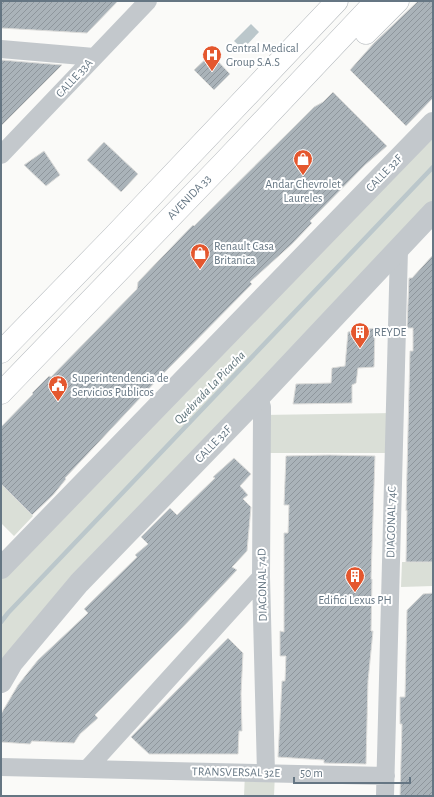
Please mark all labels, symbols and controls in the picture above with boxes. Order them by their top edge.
place label: Central Medical Group S.A.S [226,42,299,68]
hospital icon: Central Medical Group S.A.S [201,44,223,72]
street label: CALLE 33A [53,56,95,100]
shop icon: Andar Chevrolet Laureles [292,148,314,176]
street label: CALLE 32F [364,152,405,194]
street label: AVENIDA 33 [165,172,213,222]
place label: Andar Chevrolet Laureles [265,178,341,204]
place label: Renault Casa Britanica [214,240,275,266]
shop icon: Renault Casa Britanica [189,242,211,270]
building icon: REYDE [349,321,371,349]
place label: REYDE [374,326,407,338]
water label: Quebrada La Picacha [172,349,248,427]
place label: Superintendencia de Servicios Publicos [72,372,169,398]
public building icon: Superintendencia de Servicios Publicos [47,374,69,402]
street label: CALLE 32F [193,423,234,465]
street label: DIAGONAL 74C [384,486,398,558]
street label: DIAGONAL 74D [255,548,269,622]
building icon: Edifici Lexus PH [344,565,366,593]
place label: Edifici Lexus PH [318,594,392,606]
scale bar [294,759,410,785]
street label: TRANSVERSAL 32E [192,765,280,779]
text: 50 m [300,767,323,779]

